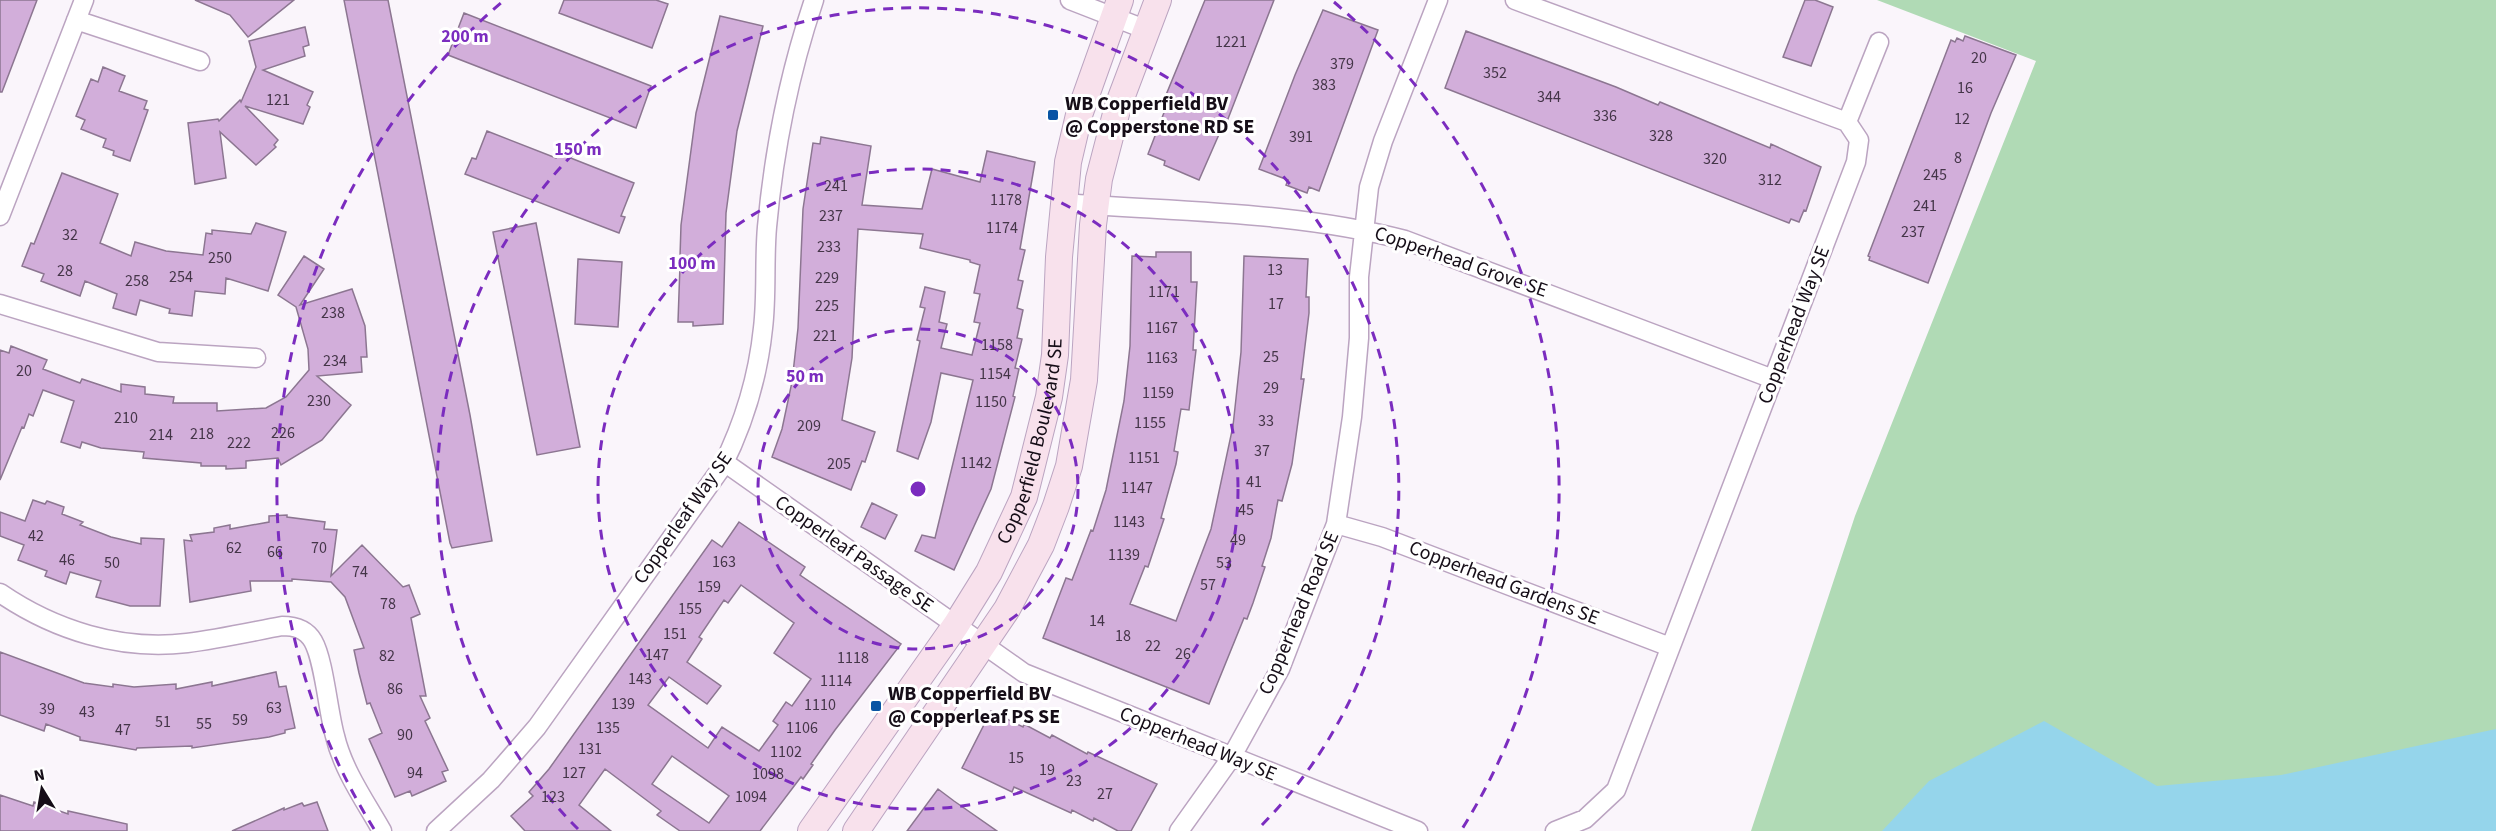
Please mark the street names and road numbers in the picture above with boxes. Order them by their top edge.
street label: Copperhead Grove SE [1371,219,1551,305]
street label: Copperhead Way SE [1751,242,1837,408]
street label: Copperfield Boulevard SE [990,338,1070,549]
street label: Copperleaf Way SE [627,446,739,590]
street label: Copperleaf Passage SE [769,489,939,619]
street label: Copperhead Road SE [1252,527,1346,699]
street label: Copperhead Gardens SE [1405,534,1603,632]
street label: Copperhead Way SE [1115,700,1281,788]

